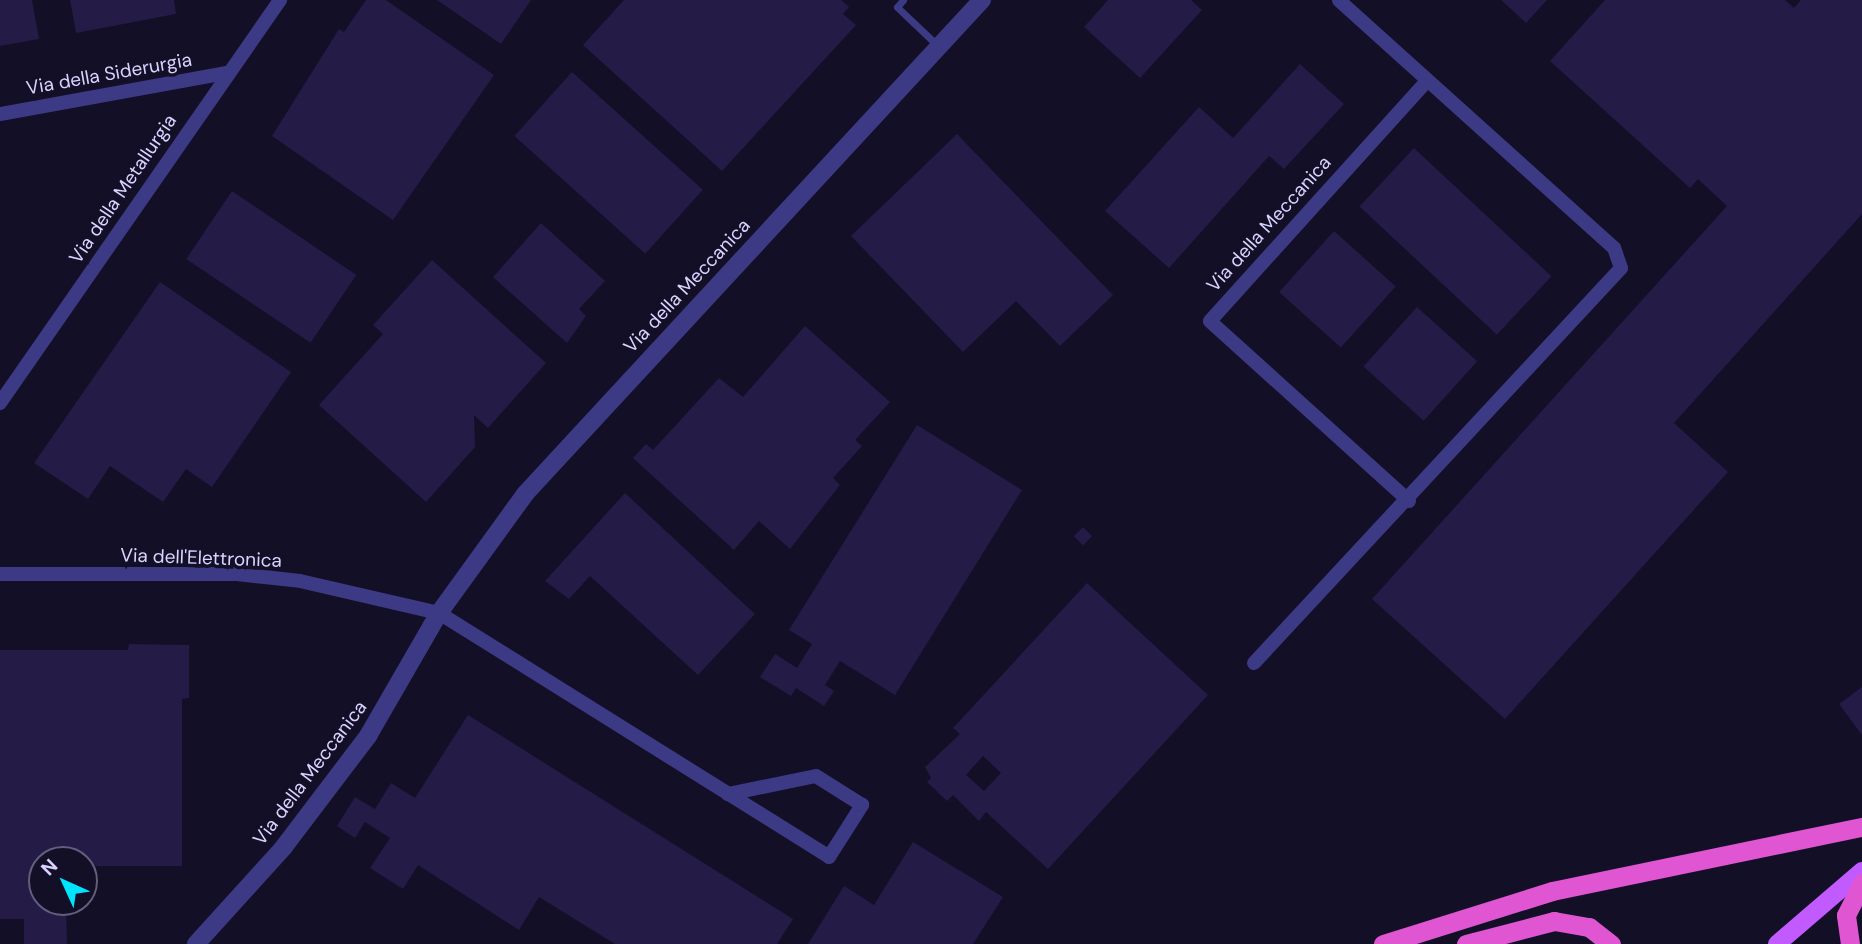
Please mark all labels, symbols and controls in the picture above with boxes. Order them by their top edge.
street label: Via della Siderurgia [24,48,194,100]
street label: Via della Metallurgia [65,110,181,268]
street label: Via della Meccanica [1202,151,1336,297]
street label: Via della Meccanica [619,214,755,358]
street label: Via dell'Elettronica [120,544,282,572]
street label: Via della Meccanica [248,696,372,850]
north arrow [28,846,98,916]
text: N [35,853,63,881]

